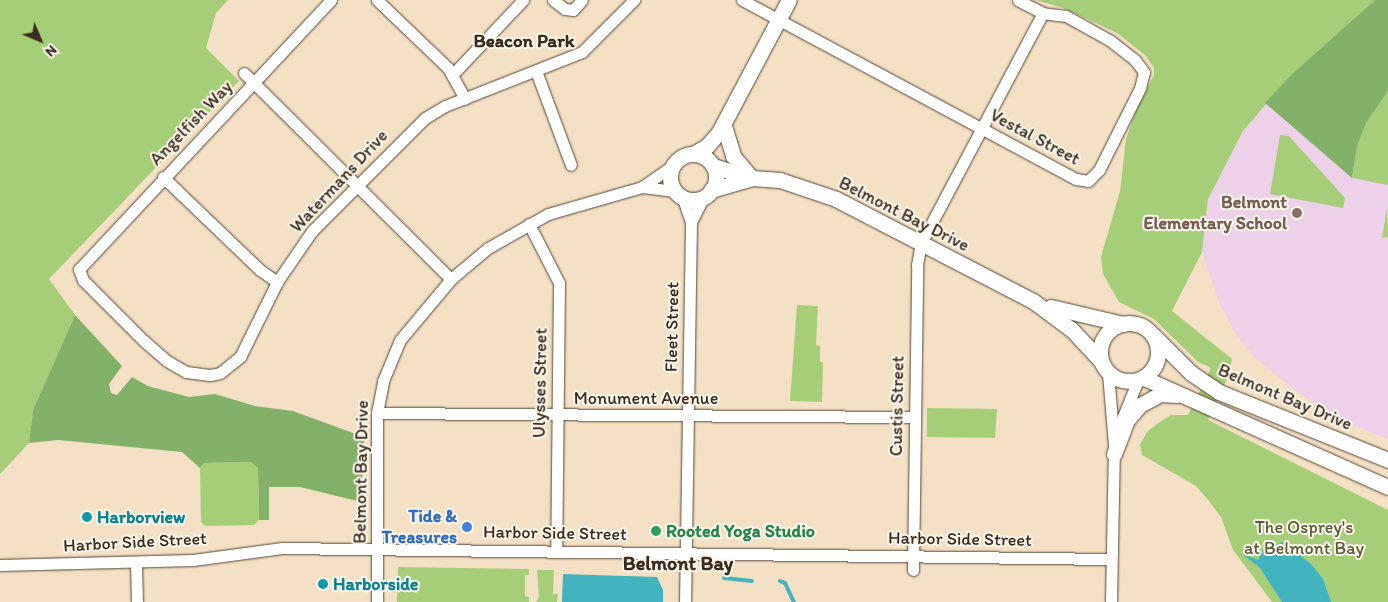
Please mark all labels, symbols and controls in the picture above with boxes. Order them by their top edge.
north arrow [15,15,65,65]
district label: Beacon Park [473,30,575,52]
text: N [42,42,60,60]
street label: Angelfish Way [145,76,237,170]
street label: Vestal Street [986,104,1084,170]
street label: Watermans Drive [286,125,392,237]
street label: Belmont Bay Drive [835,172,973,256]
place label: Belmont Elementary School [1143,192,1287,234]
marker: Belmont Elementary School [1291,207,1303,219]
street label: Fleet Street [660,282,684,372]
street label: Ulysses Street [528,328,552,438]
street label: Custis Street [885,356,909,456]
street label: Belmont Bay Drive [1215,359,1355,435]
street label: Monument Avenue [574,387,718,409]
street label: Belmont Bay Drive [349,400,373,544]
place label: Harborview [97,506,185,528]
place label: Tide & Treasures [382,506,457,548]
marker: Harborview [81,511,93,523]
park label: The Osprey's at Belmont Bay [1244,517,1364,560]
place label: Rooted Yoga Studio [666,520,815,542]
marker: Tide & Treasures [461,521,473,533]
street label: Harbor Side Street [483,521,627,545]
marker: Rooted Yoga Studio [650,525,662,537]
street label: Harbor Side Street [63,527,207,557]
street label: Harbor Side Street [888,527,1032,551]
district label: Belmont Bay [623,551,733,575]
place label: Harborside [333,573,418,595]
marker: Harborside [317,578,329,590]

